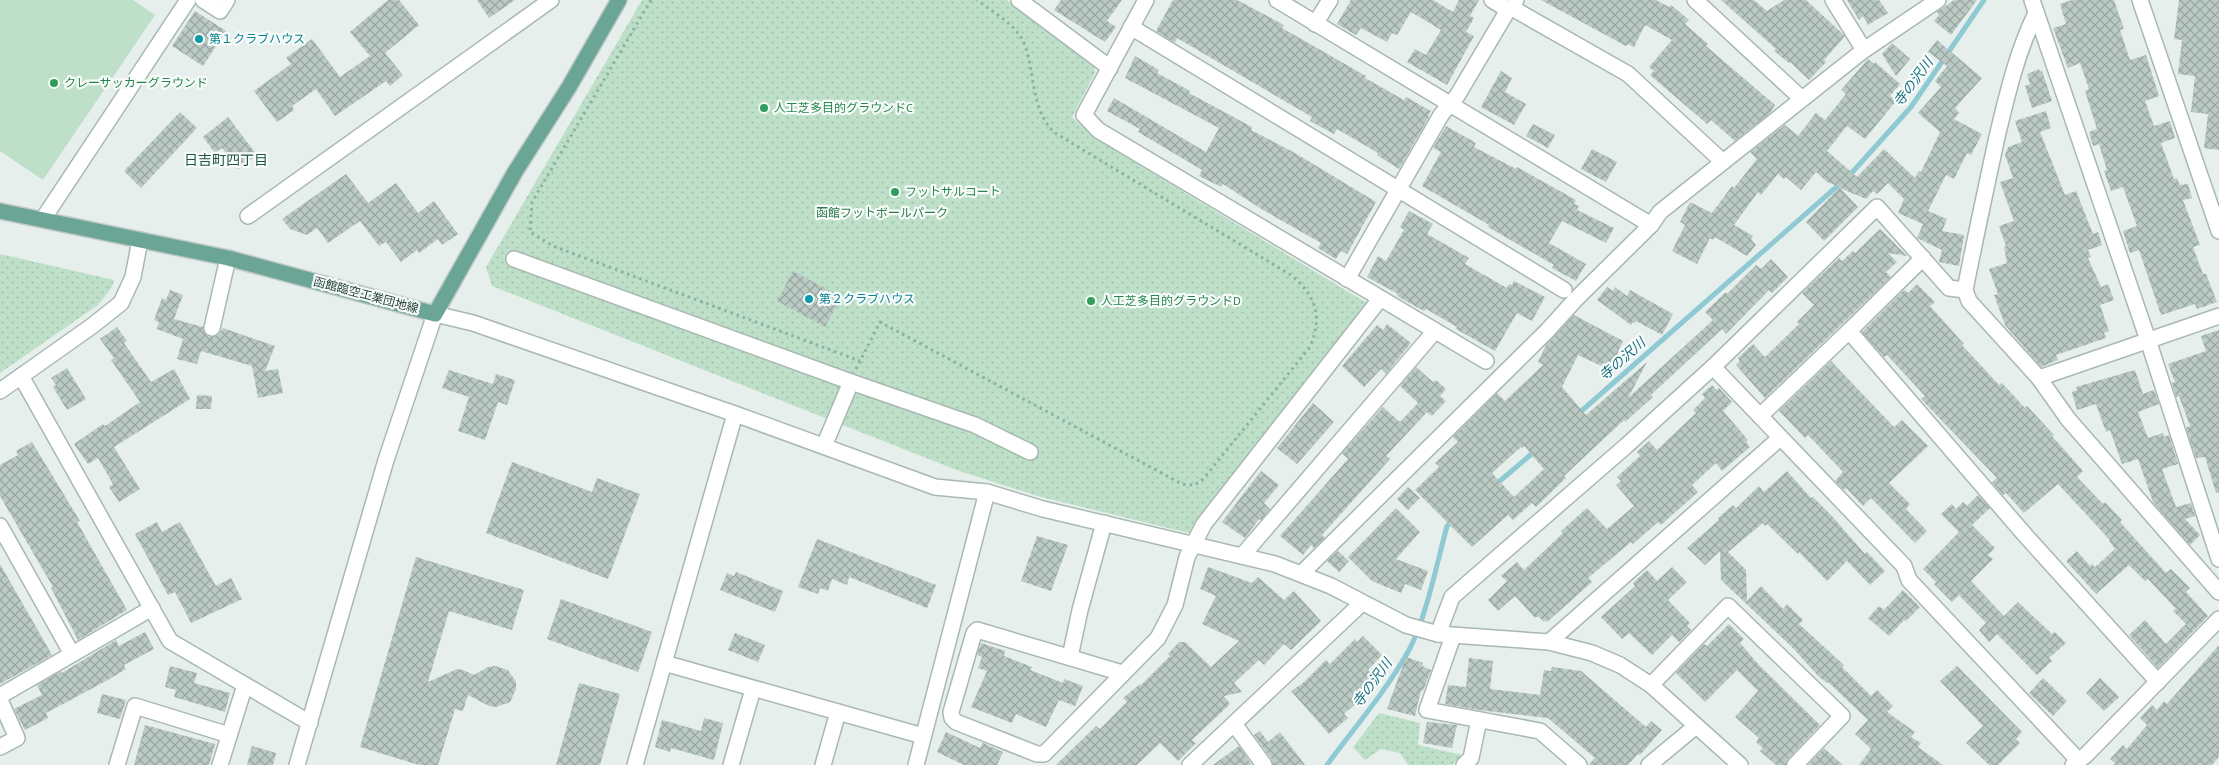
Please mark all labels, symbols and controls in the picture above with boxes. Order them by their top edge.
place label: 第１クラブハウス [209,31,305,46]
marker: 第１クラブハウス [193,33,205,45]
water label: 寺の沢川 [1889,52,1938,110]
place label: クレーサッカーグラウンド [64,75,208,90]
marker: クレーサッカーグラウンド [48,77,60,89]
place label: 人工芝多目的グラウンドC [774,100,913,115]
marker: 人工芝多目的グラウンドC [758,102,770,114]
district label: 日吉町四丁目 [184,151,268,169]
place label: フットサルコート [905,184,1001,199]
marker: フットサルコート [889,186,901,198]
park label: 函館フットボールパーク [816,205,948,220]
street label: 函館臨空工業団地線 [312,273,420,316]
place label: 第２クラブハウス [819,291,915,306]
marker: 第２クラブハウス [803,293,815,305]
place label: 人工芝多目的グラウンドD [1101,293,1241,308]
marker: 人工芝多目的グラウンドD [1085,295,1097,307]
water label: 寺の沢川 [1595,333,1651,384]
water label: 寺の沢川 [1348,653,1397,711]

